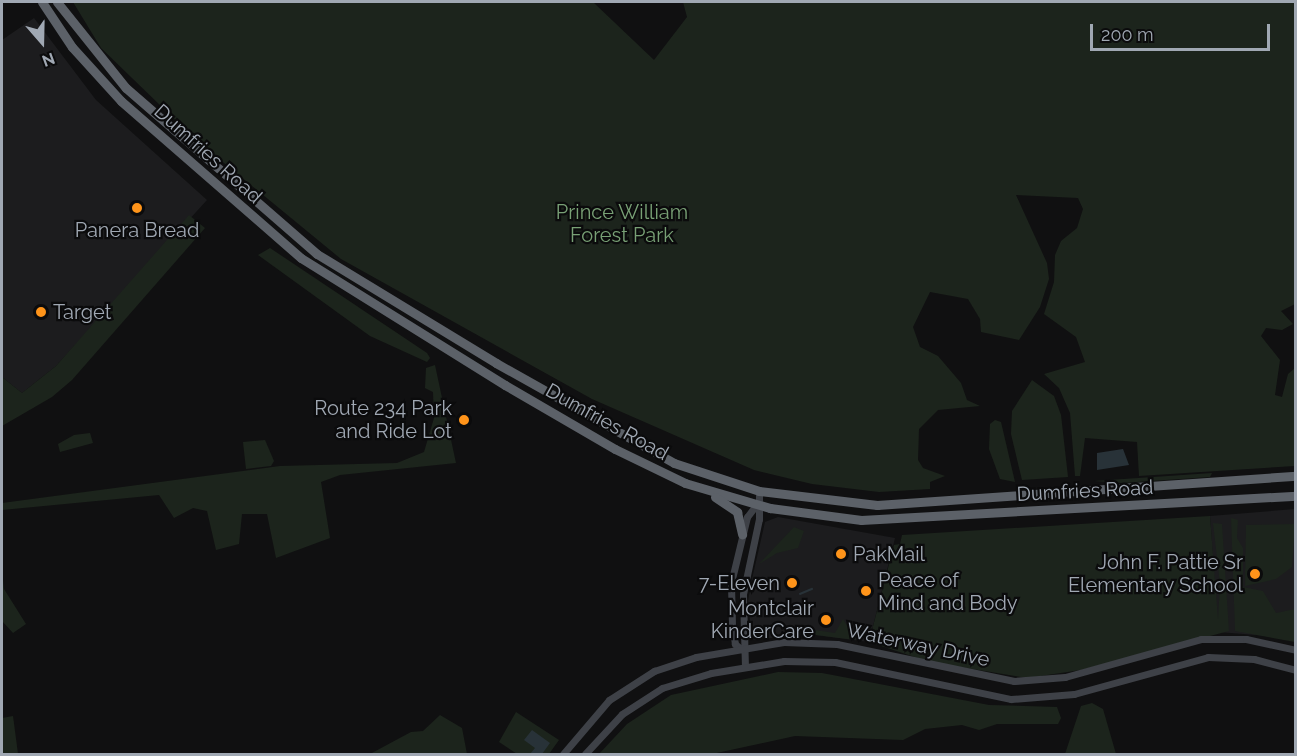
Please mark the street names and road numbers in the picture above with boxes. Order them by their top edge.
street label: Dumfries Road [149,99,267,209]
street label: Dumfries Road [541,378,673,466]
street label: Dumfries Road [1016,475,1154,507]
street label: Waterway Drive [844,618,992,672]

